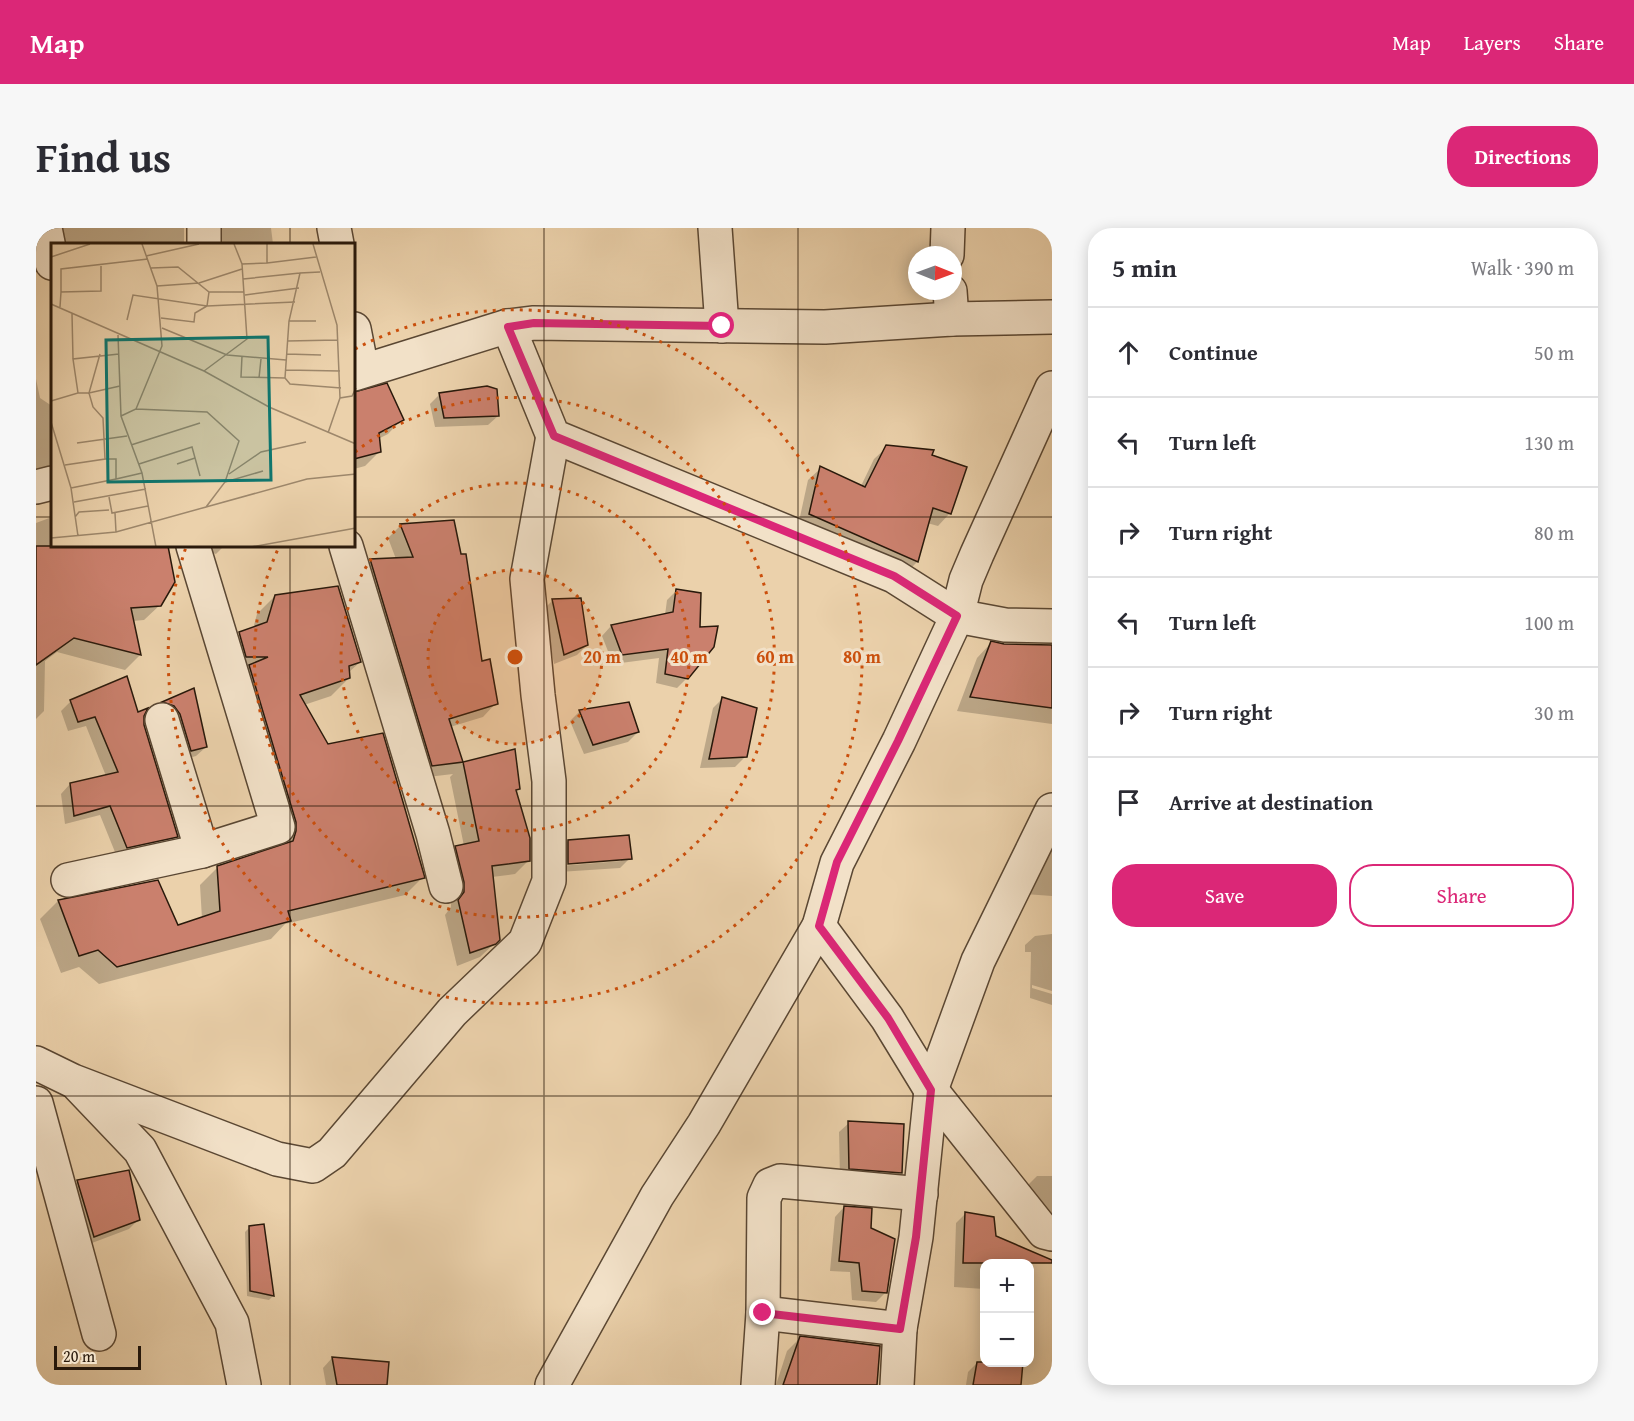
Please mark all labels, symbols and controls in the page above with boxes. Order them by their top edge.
text: Map [30,22,84,63]
text: Map [1392,27,1431,58]
text: Layers [1464,27,1521,58]
text: Share [1554,27,1604,58]
text: Find us [36,126,171,187]
button: Directions [1447,126,1598,187]
inset map [51,243,356,548]
north arrow [908,246,962,300]
text: 5 min [1112,248,1177,287]
text: Walk · 390 m [1471,253,1574,282]
route start [708,312,734,338]
icon: ahead [1112,336,1145,369]
text: Continue [1169,336,1258,368]
text: 50 m [1534,338,1574,367]
icon: left [1112,426,1145,459]
text: Turn left [1169,426,1256,458]
text: 130 m [1524,428,1574,457]
icon: right [1112,516,1145,549]
text: Turn right [1169,516,1272,548]
text: 80 m [1534,518,1574,547]
icon: left [1112,606,1145,639]
text: Turn left [1169,606,1256,638]
text: 100 m [1524,608,1574,637]
text: 20 m [583,643,622,670]
text: 40 m [670,643,709,670]
text: 60 m [756,643,795,670]
text: 80 m [843,643,882,670]
centre of rings [505,647,525,667]
icon: right [1112,696,1145,729]
text: Turn right [1169,696,1272,728]
text: 30 m [1534,698,1574,727]
icon: arrive [1112,786,1145,819]
text: Arrive at destination [1169,786,1373,818]
button: Save [1112,864,1337,927]
button: Share [1349,864,1574,927]
map controls [980,1259,1034,1367]
button: + [980,1259,1034,1313]
route end [749,1299,775,1325]
button: − [980,1313,1034,1367]
scale bar [54,1343,141,1370]
text: 20 m [63,1344,95,1368]

